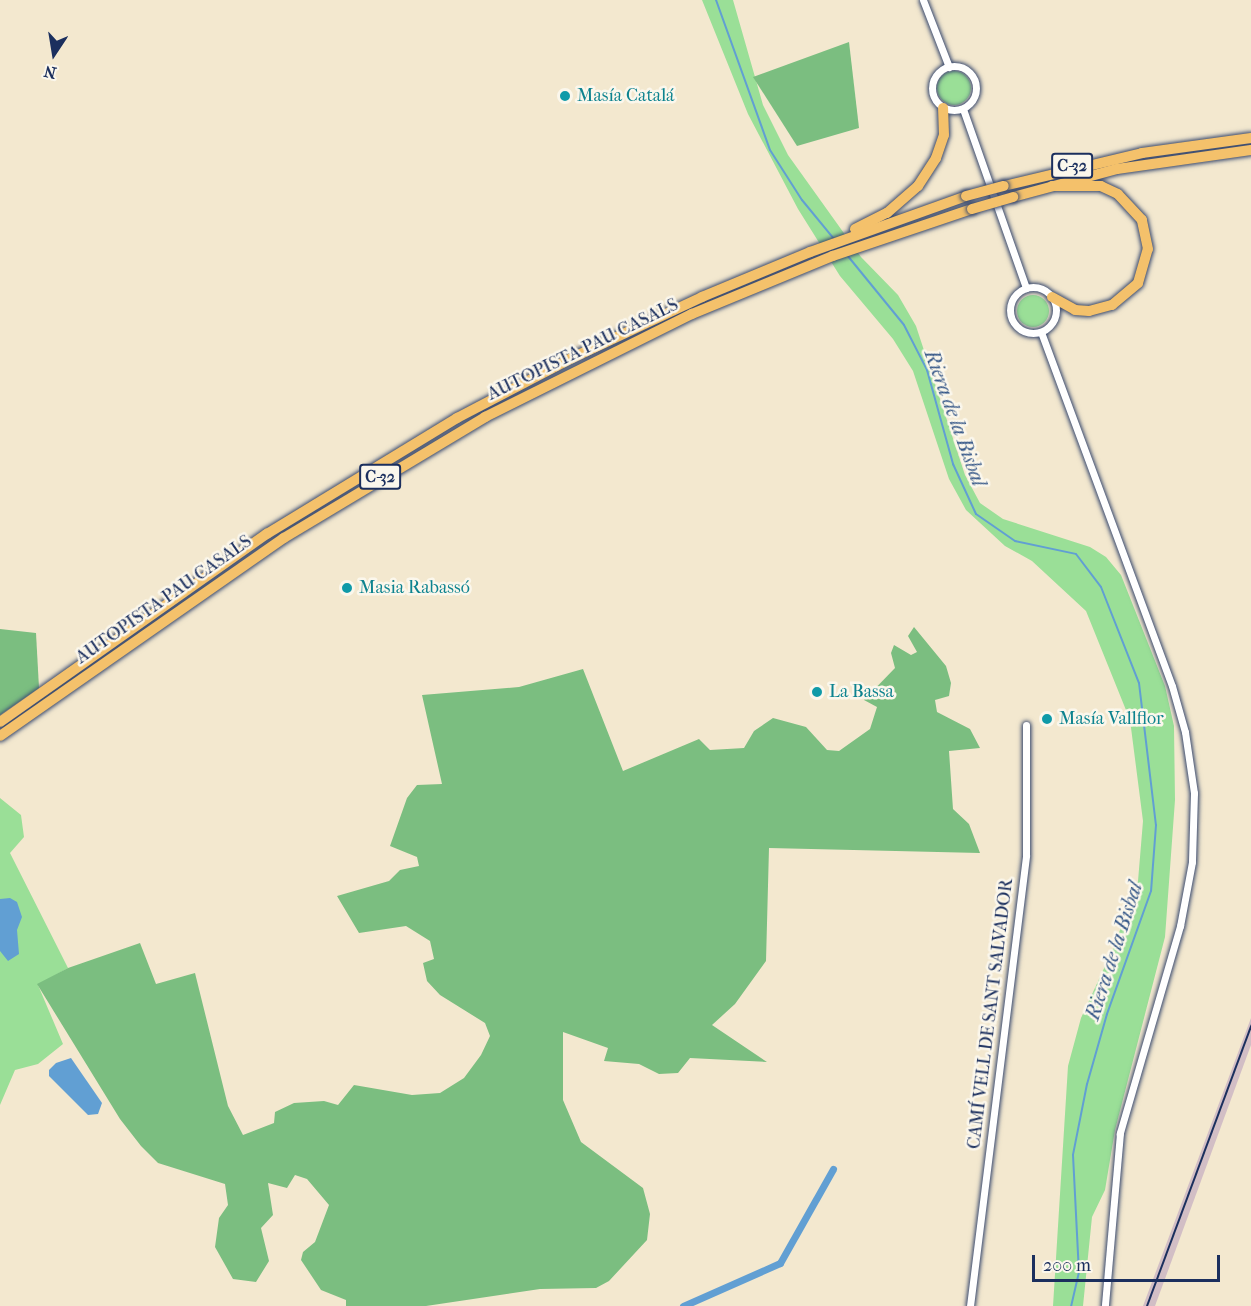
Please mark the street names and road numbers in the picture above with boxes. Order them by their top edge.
road number: C-32 [1051,153,1093,179]
street label: AUTOPISTA PAU CASALS [484,294,682,406]
road number: C-32 [359,464,401,490]
street label: AUTOPISTA PAU CASALS [72,531,256,669]
street label: CAMÍ VELL DE SANT SALVADOR [964,878,1018,1150]

